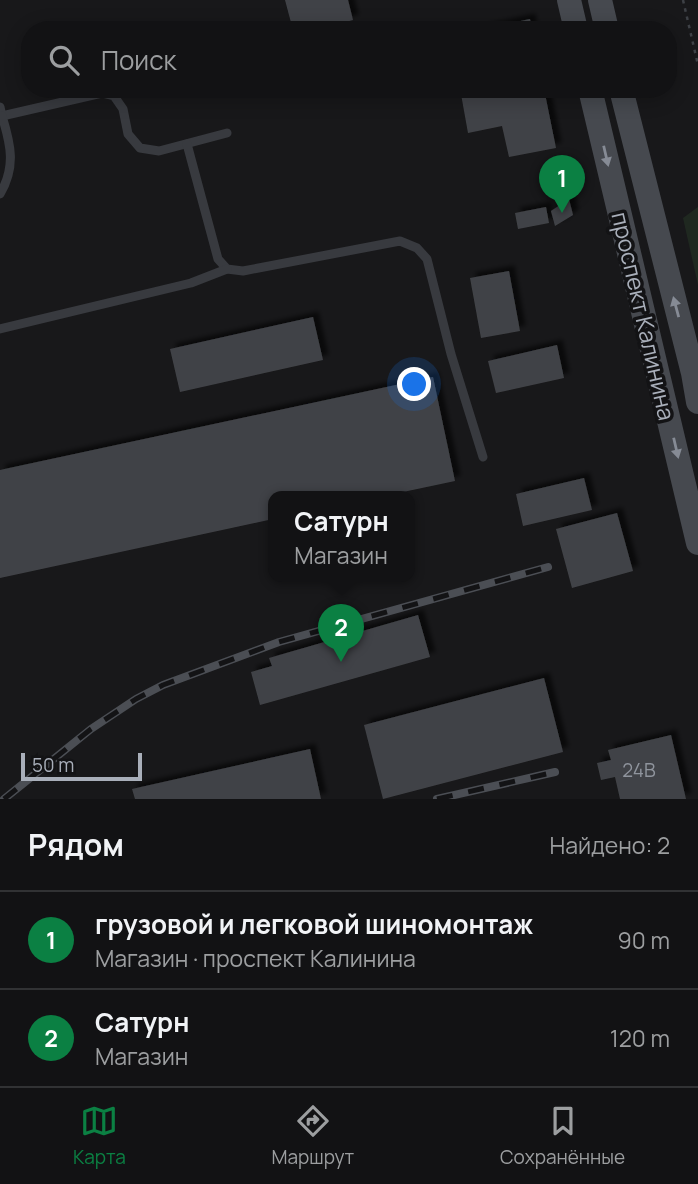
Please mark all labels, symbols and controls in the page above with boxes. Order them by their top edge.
search box [21,21,677,98]
icon: search [45,41,83,79]
text: Поиск [101,42,176,78]
one-way arrow [601,145,612,167]
pin: 1 [539,155,585,213]
street label: проспект Калинина [604,209,684,423]
one-way arrow [670,296,681,318]
your location [397,367,431,401]
one-way arrow [670,438,681,460]
popup [268,491,415,582]
text: Сатурн [294,503,389,539]
text: Магазин [294,539,388,571]
pin: 2 [318,604,364,662]
scale bar [21,750,142,782]
text: 50 m [32,752,74,778]
house number: 24В [622,757,656,783]
text: Рядом [28,824,124,865]
text: Найдено: 2 [549,829,670,861]
text: грузовой и легковой шиномонтаж [95,906,533,942]
text: 1 [46,924,56,956]
text: 90 m [618,924,670,956]
text: Магазин · проспект Калинина [95,942,416,974]
text: Сатурн [95,1004,189,1040]
text: 2 [44,1022,58,1054]
text: 120 m [610,1022,670,1054]
text: Магазин [95,1040,188,1072]
tab: Карта [73,1102,126,1170]
tab: Маршрут [272,1102,354,1170]
tab: Сохранённые [500,1102,625,1170]

